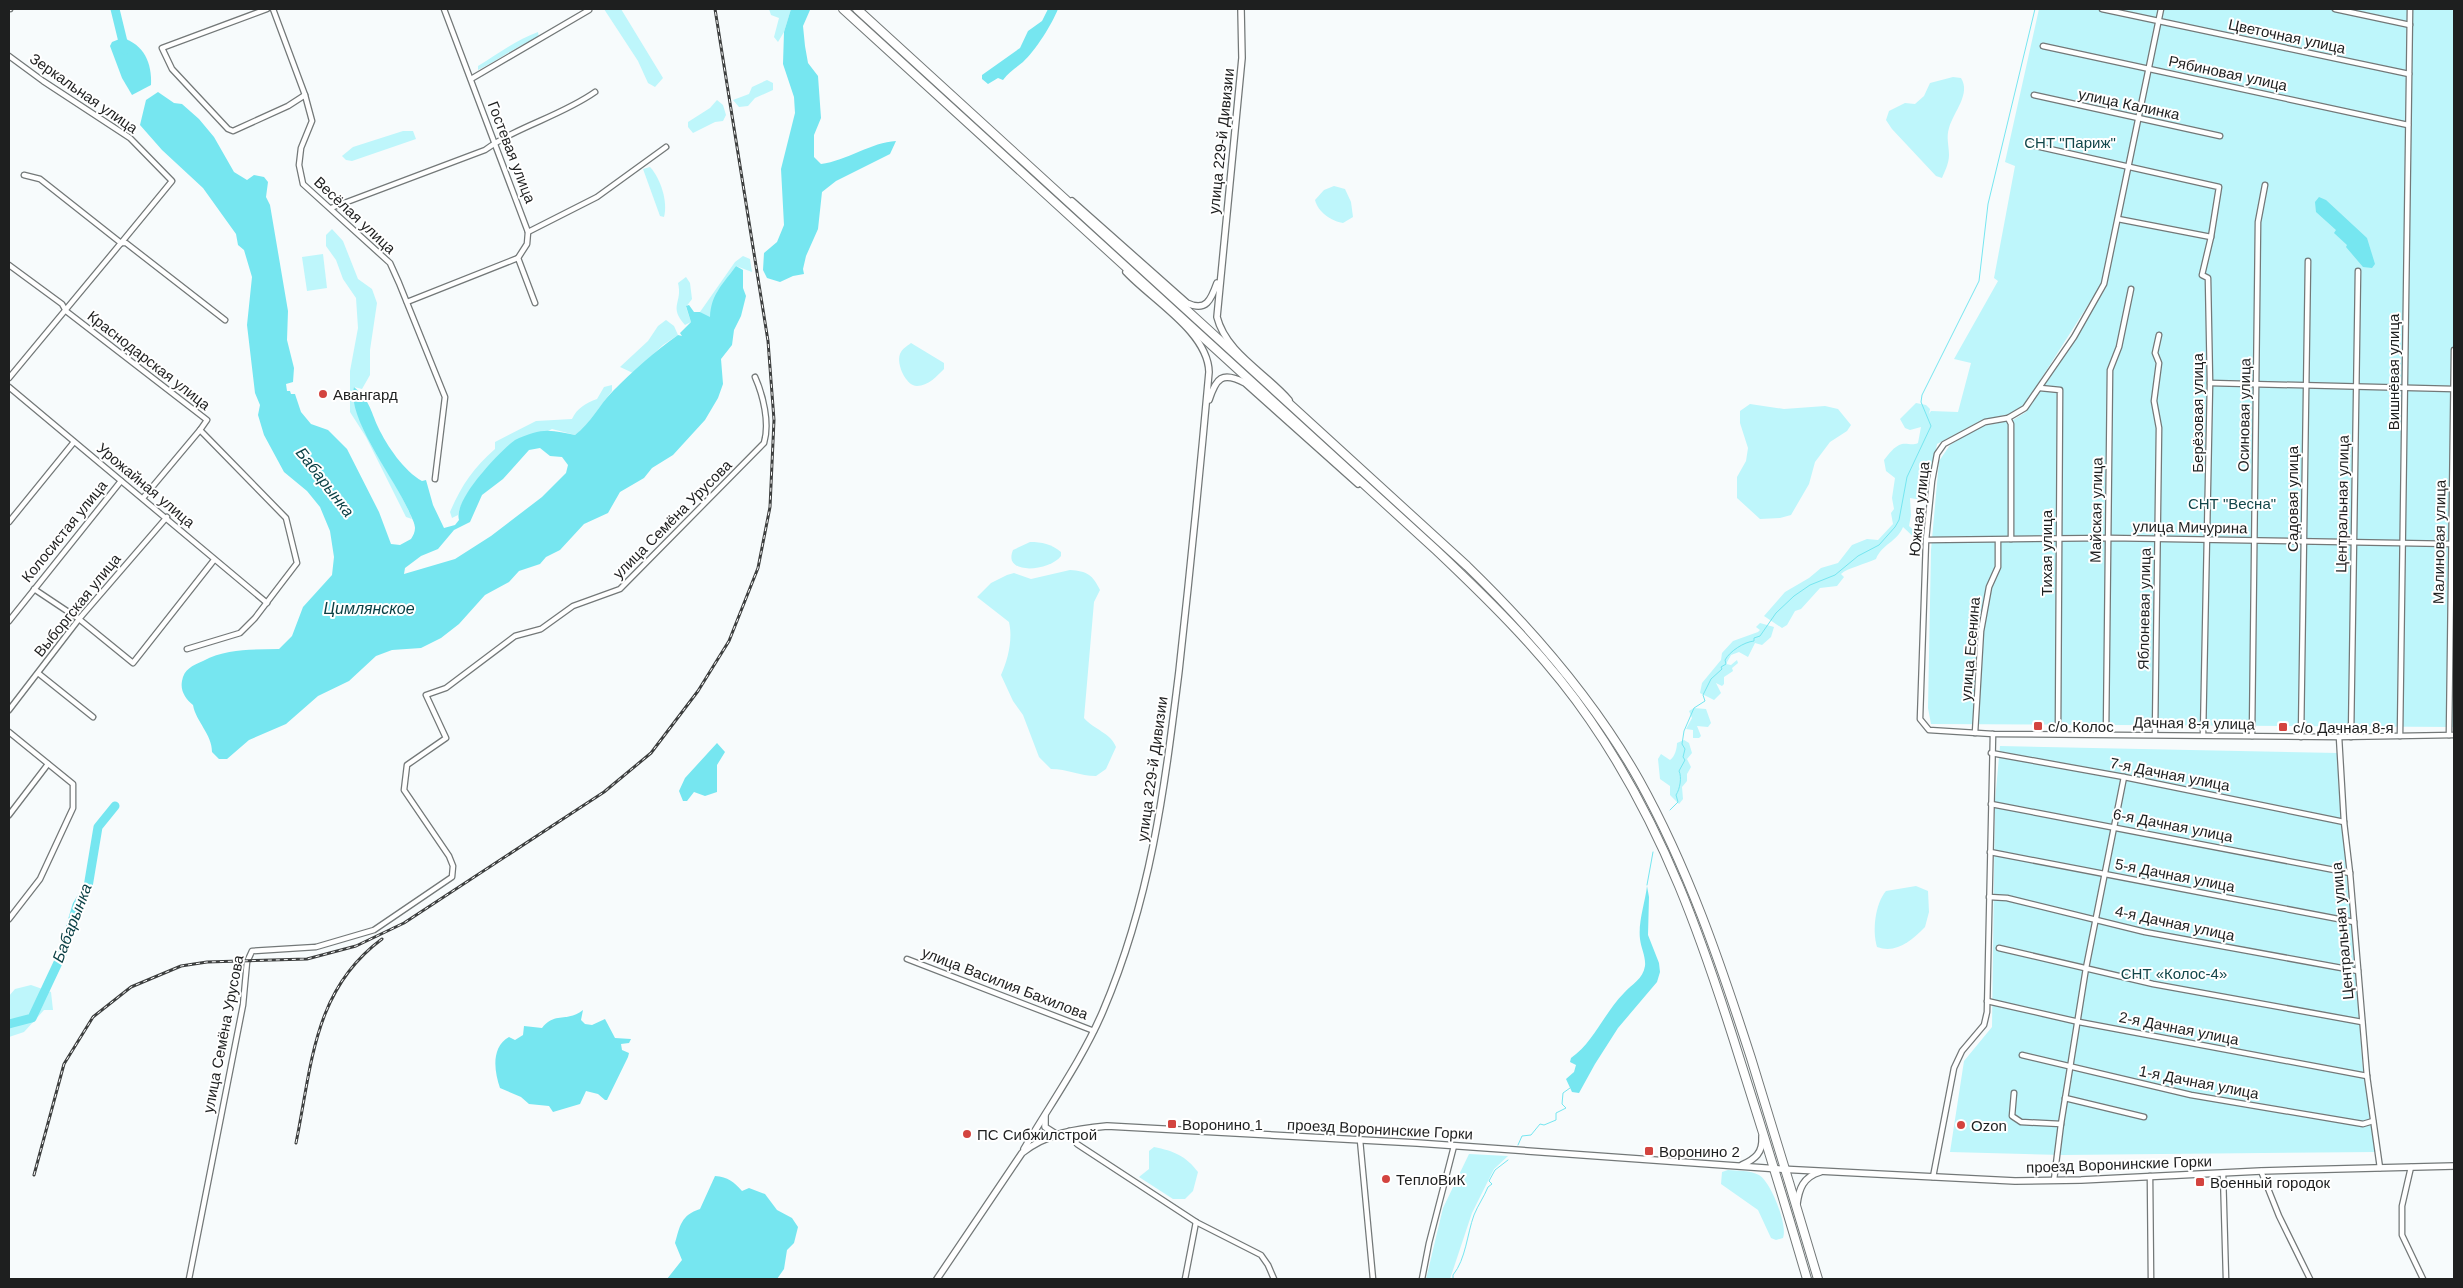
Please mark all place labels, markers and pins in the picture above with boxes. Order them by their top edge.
place label: Авангард [333,386,398,403]
marker: Авангард [317,388,329,400]
place label: с/о Колос [2048,718,2114,735]
place label: с/о Дачная 8-я [2293,719,2394,736]
marker: с/о Колос [2032,720,2044,732]
marker: с/о Дачная 8-я [2277,721,2289,733]
place label: Воронино 1 [1182,1116,1263,1133]
place label: Ozon [1971,1117,2007,1134]
marker: Воронино 1 [1166,1118,1178,1130]
marker: Ozon [1955,1119,1967,1131]
place label: ПС Сибжилстрой [977,1126,1097,1143]
marker: ПС Сибжилстрой [961,1128,973,1140]
place label: Воронино 2 [1659,1143,1740,1160]
marker: Воронино 2 [1643,1145,1655,1157]
place label: ТеплоВиК [1396,1171,1465,1188]
marker: ТеплоВиК [1380,1173,1392,1185]
place label: Военный городок [2210,1174,2331,1191]
marker: Военный городок [2194,1176,2206,1188]

